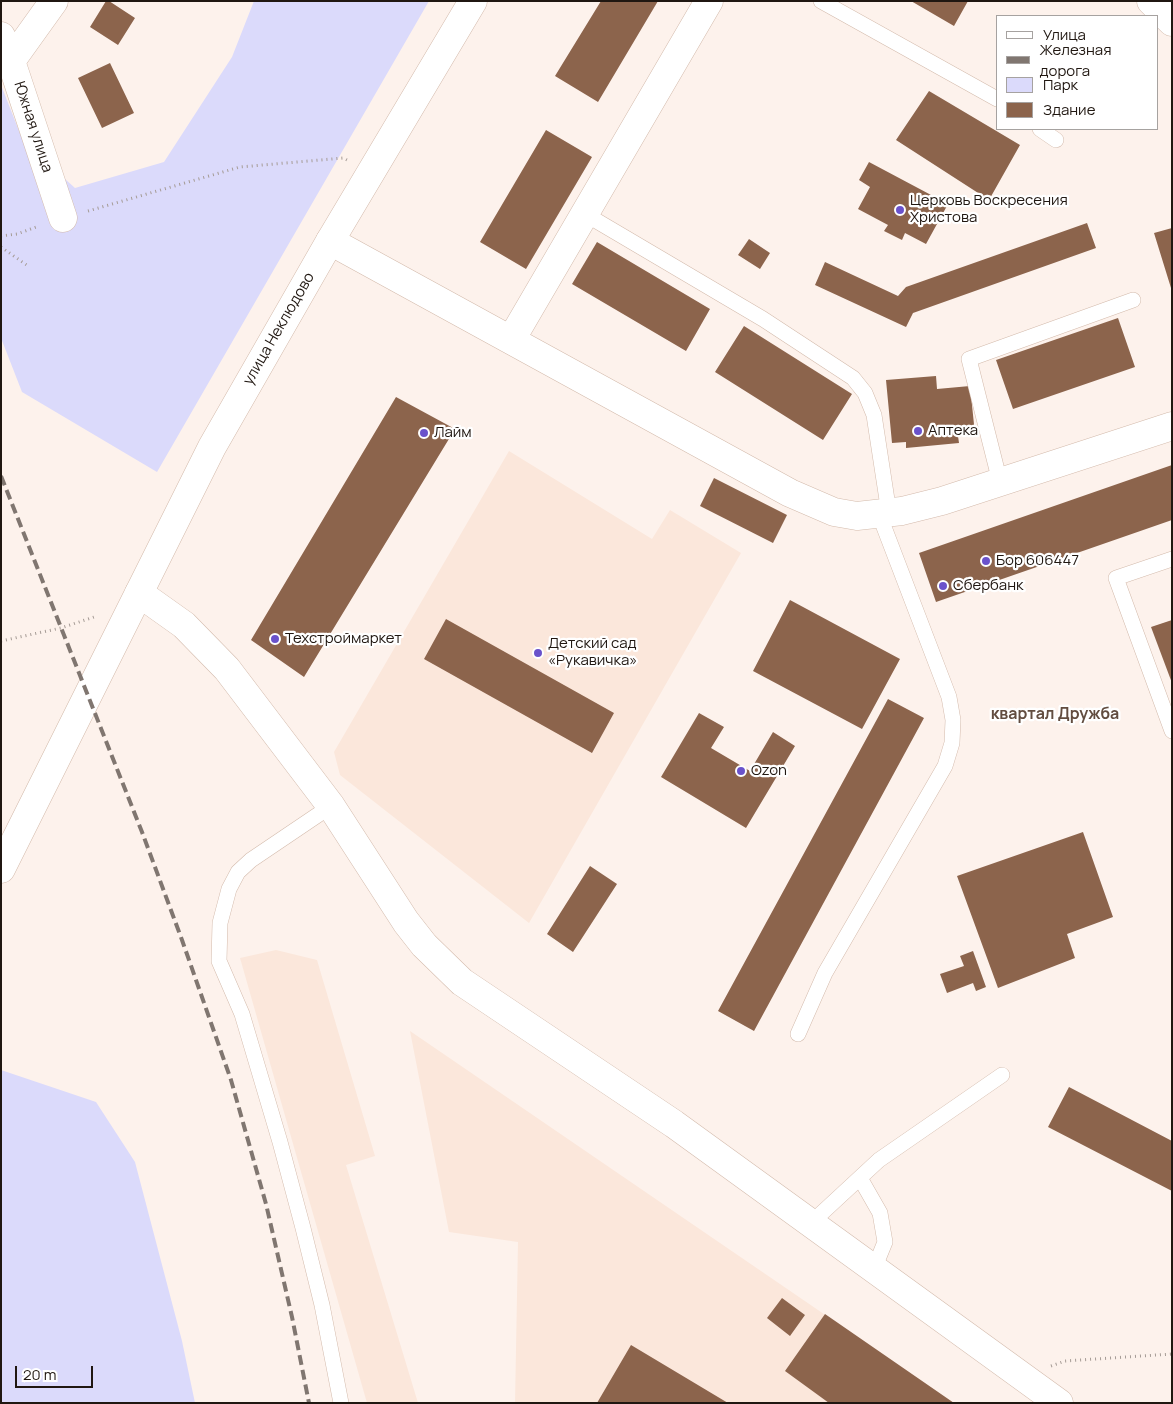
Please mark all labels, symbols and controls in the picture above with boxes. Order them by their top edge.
legend [996,15,1158,130]
text: Улица [1043,24,1086,45]
text: Железная дорога [1040,39,1111,81]
text: Парк [1043,74,1078,95]
street label: Южная улица [10,79,56,175]
text: Здание [1043,99,1095,120]
place label: Церковь Воскресения Христова [910,192,1068,227]
marker: Церковь Воскресения Христова [894,204,906,216]
street label: улица Неклюдово [239,270,319,388]
place label: Аптека [928,422,978,440]
place label: Лайм [434,424,472,442]
marker: Аптека [912,425,924,437]
marker: Лайм [418,427,430,439]
place label: Бор 606447 [996,552,1079,570]
marker: Бор 606447 [980,555,992,567]
place label: Сбербанк [953,577,1024,595]
marker: Сбербанк [937,580,949,592]
place label: Техстроймаркет [285,630,402,648]
marker: Техстроймаркет [269,633,281,645]
place label: Детский сад «Рукавичка» [548,635,637,670]
marker: Детский сад «Рукавичка» [532,647,544,659]
district label: квартал Дружба [991,705,1119,725]
place label: Ozon [751,762,787,780]
marker: Ozon [735,765,747,777]
scale bar [18,1356,95,1388]
text: 20 m [23,1364,56,1385]

